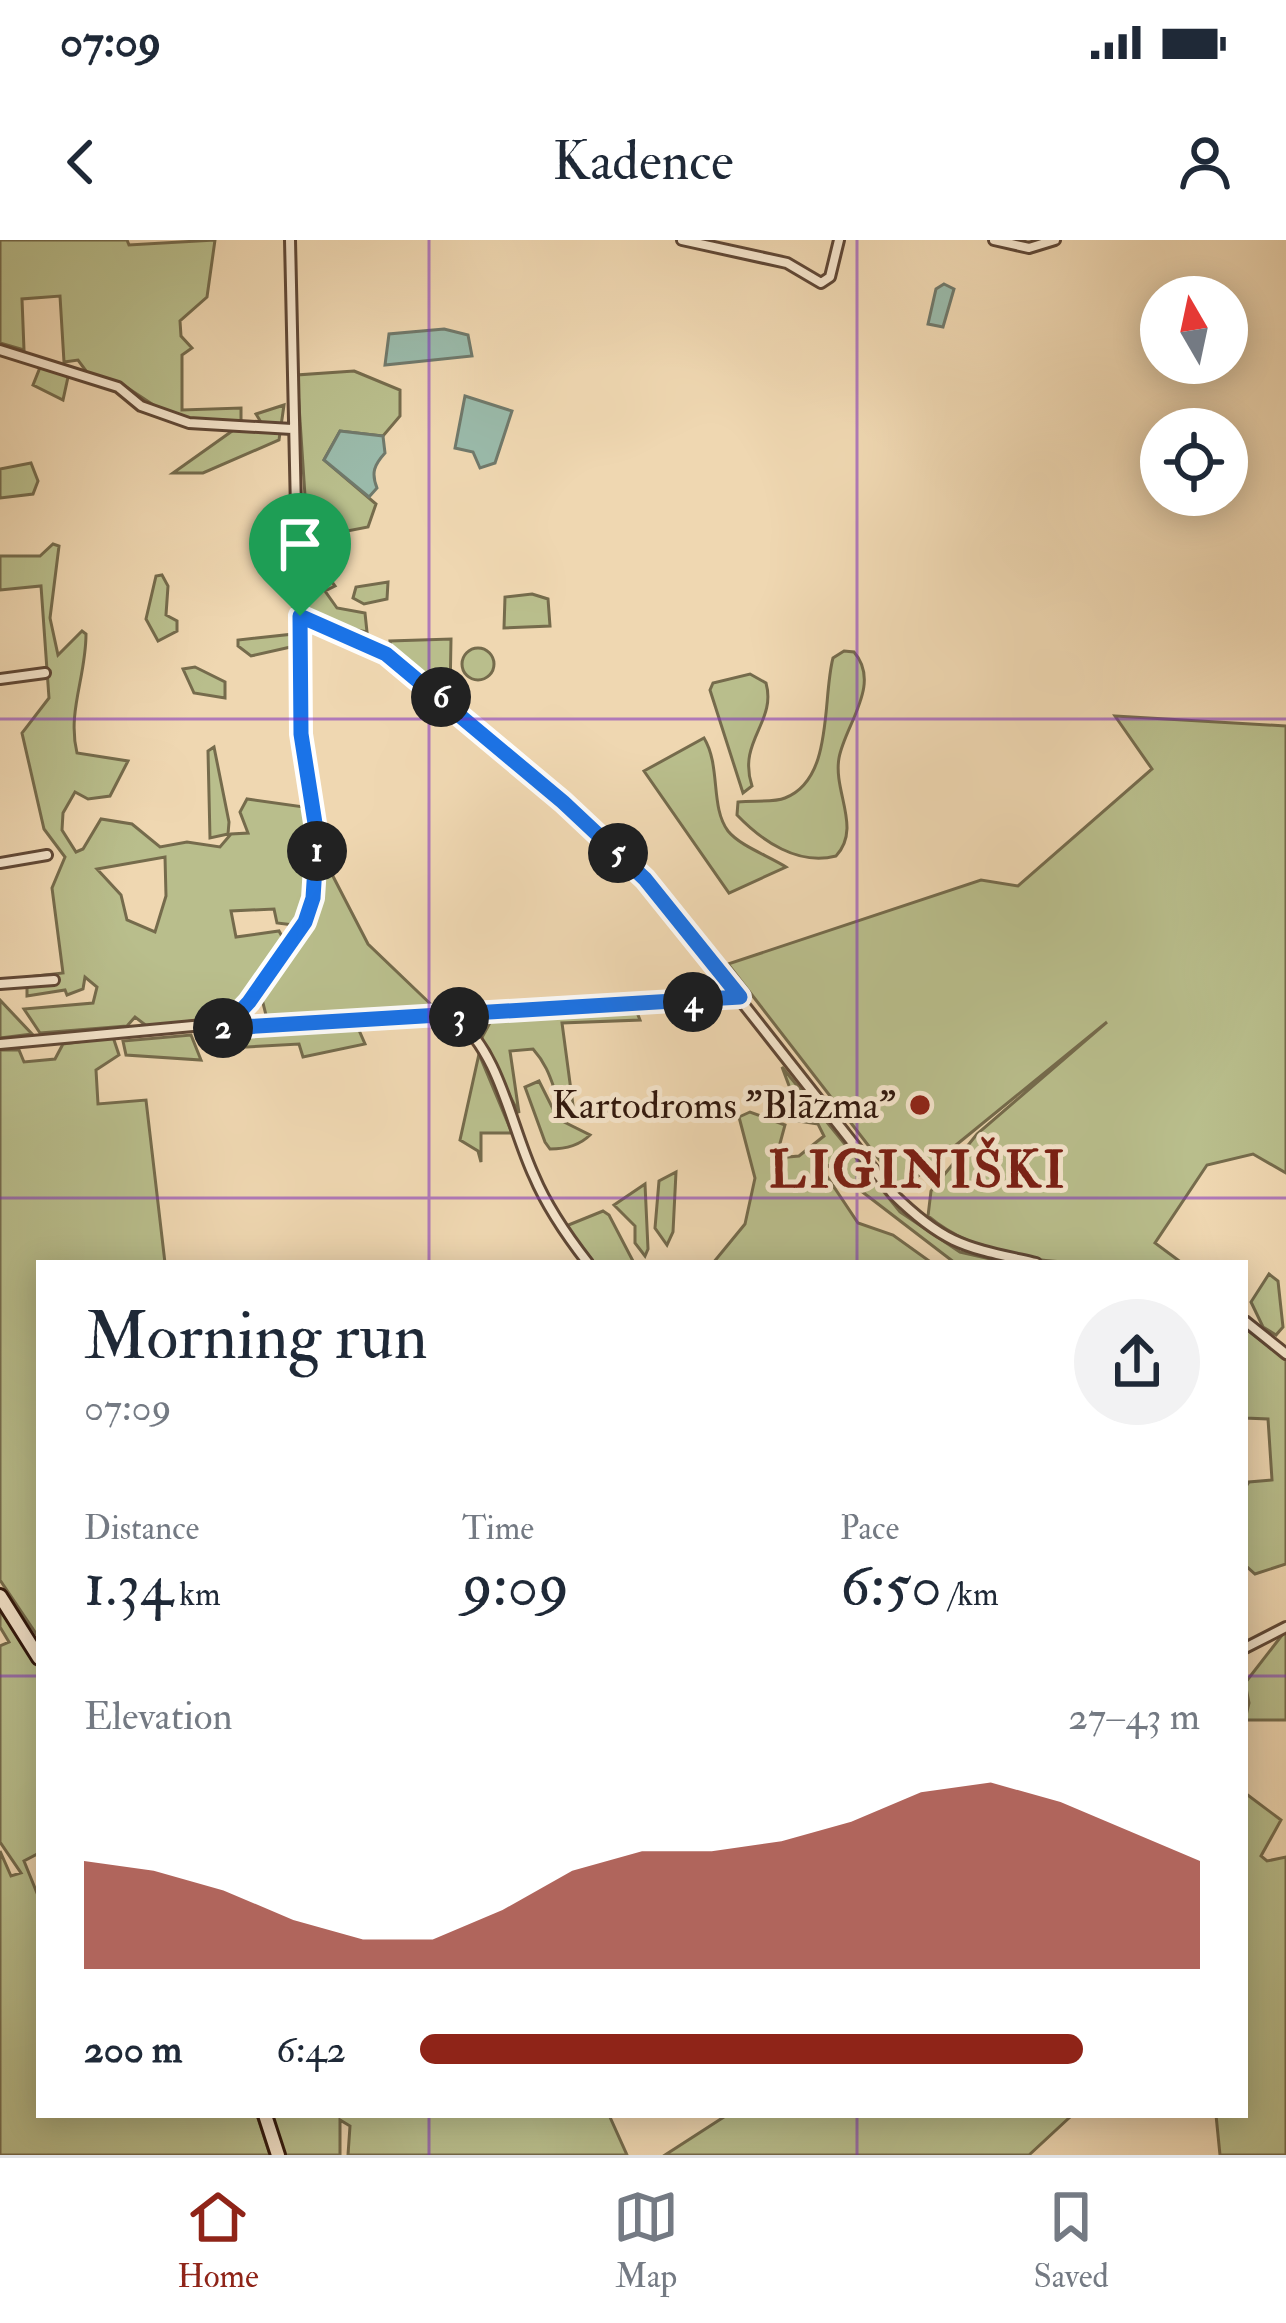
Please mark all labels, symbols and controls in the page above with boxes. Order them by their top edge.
text: 07:09 [60,14,161,70]
text: Kadence [552,128,734,196]
icon: back [48,129,114,195]
icon: person [1172,129,1238,195]
north arrow [1140,276,1248,384]
map controls [1140,276,1248,516]
button: locate [1140,408,1248,516]
pin [249,493,351,616]
icon: arrive [267,511,333,577]
pin: 6 [411,667,471,727]
text: 6 [433,676,449,717]
pin: 1 [287,821,347,881]
pin: 5 [588,823,648,883]
text: 1 [311,830,323,871]
text: 5 [611,832,625,873]
pin: 4 [663,972,723,1032]
text: 4 [684,981,702,1022]
pin: 3 [429,987,489,1047]
text: 3 [453,996,465,1037]
pin: 2 [193,998,253,1058]
text: 2 [215,1007,231,1048]
place label: Kartodroms "Blāzma" [552,1081,896,1130]
marker: Kartodroms "Blāzma" [907,1092,933,1118]
district label: LIGINIŠKI [769,1136,1067,1203]
text: Morning run [84,1296,428,1379]
button: share [1074,1299,1200,1425]
text: 07:09 [84,1383,172,1432]
text: Distance [84,1508,199,1549]
text: Time [462,1508,534,1549]
text: Pace [840,1508,899,1549]
text: 1.34 [84,1549,172,1624]
text: 9:09 [462,1549,569,1624]
text: 6:50 [840,1549,942,1624]
text: km [172,1574,221,1615]
text: /km [942,1574,999,1615]
text: Elevation [84,1692,233,1741]
text: 27–43 m [1068,1692,1200,1741]
text: 200 m [84,2025,182,2074]
text: 6:42 [276,2025,346,2074]
tab: Home [177,2184,259,2297]
tab: Map [613,2184,679,2297]
tab: Saved [1033,2184,1109,2297]

